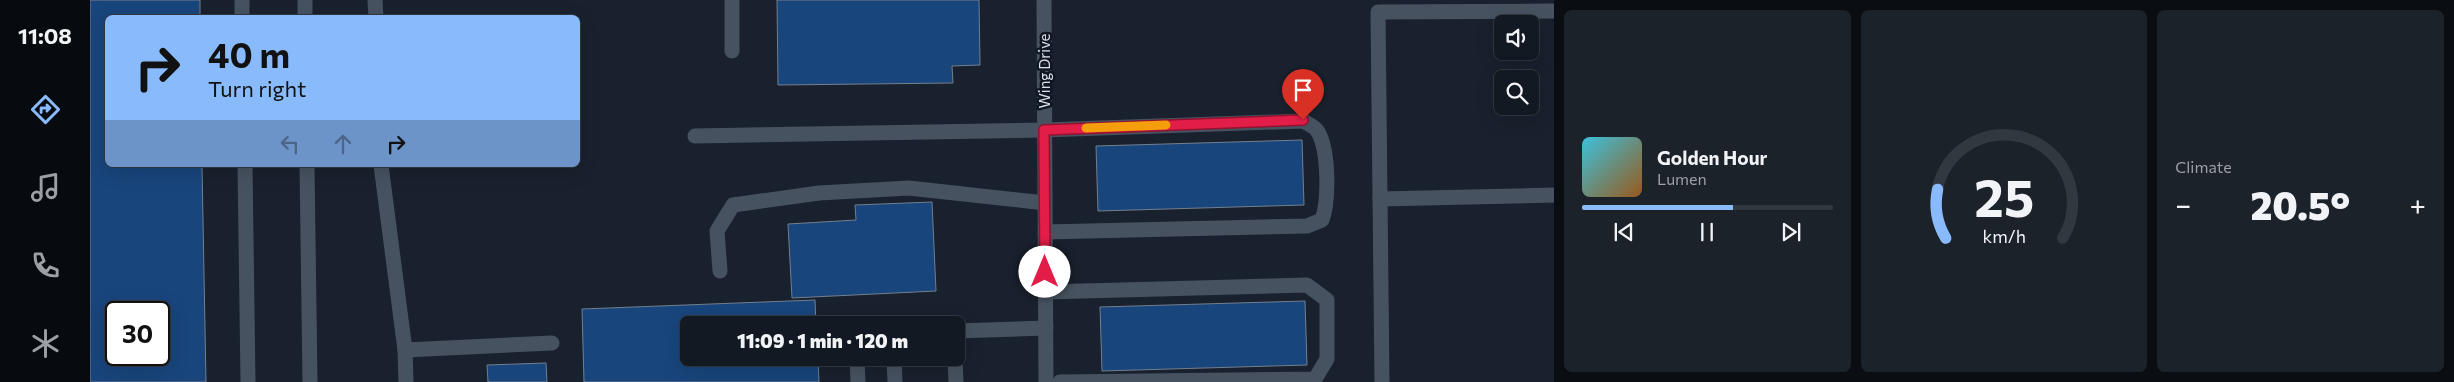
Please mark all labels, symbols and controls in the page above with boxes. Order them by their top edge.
map controls [1494,15,1539,115]
button: sound [1494,15,1539,60]
text: 11:08 [18,22,72,49]
text: 40 m [208,32,290,75]
street label: Wing Drive [1035,33,1053,109]
icon: right [125,35,190,100]
pin [1282,69,1324,120]
button: search [1494,70,1539,115]
text: Turn right [208,75,306,102]
icon: arrive [1289,76,1317,104]
icon: directions [28,92,63,127]
icon: left [276,130,304,158]
icon: ahead [329,130,357,158]
icon: right [382,130,410,158]
text: Golden Hour [1657,146,1767,169]
text: Climate [2175,157,2232,176]
text: 25 [1974,164,2034,228]
text: Lumen [1657,169,1707,188]
icon: music [28,170,63,205]
text: 20.5° [2251,181,2350,228]
text: − [2175,187,2191,221]
text: + [2410,187,2426,221]
icon: previous [1610,218,1638,246]
icon: pause [1693,218,1721,246]
icon: next [1777,218,1805,246]
text: km/h [1982,225,2026,247]
position arrow [1018,245,1070,297]
icon: phone [28,248,63,283]
speed limit sign: 30 [105,301,170,366]
icon: climate [28,326,63,361]
text: 11:09 · 1 min · 120 m [737,329,908,352]

